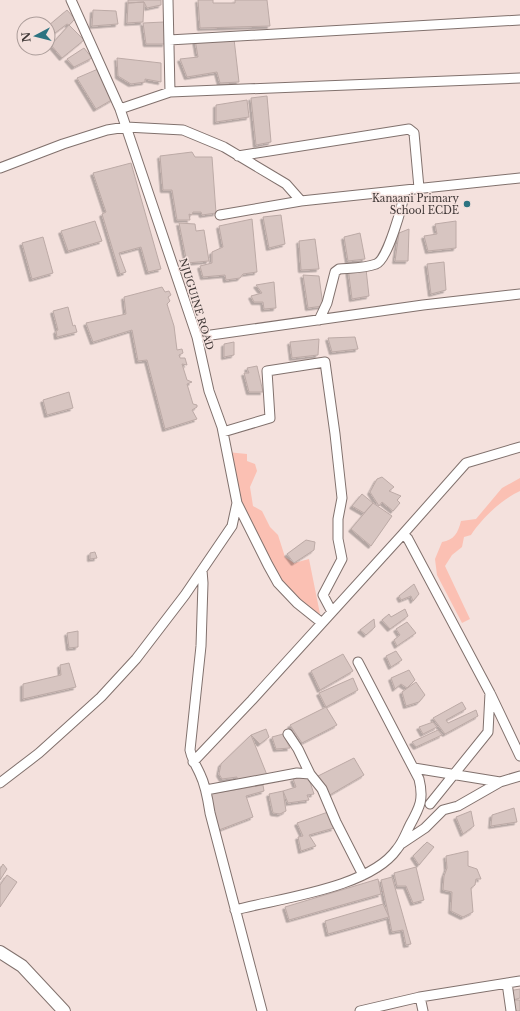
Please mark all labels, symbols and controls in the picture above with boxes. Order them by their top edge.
north arrow [16,16,56,56]
text: N [18,31,34,43]
place label: Kanaani Primary School ECDE [372,192,460,217]
marker: Kanaani Primary School ECDE [462,199,472,209]
street label: NJUGUINE ROAD [176,257,217,352]

